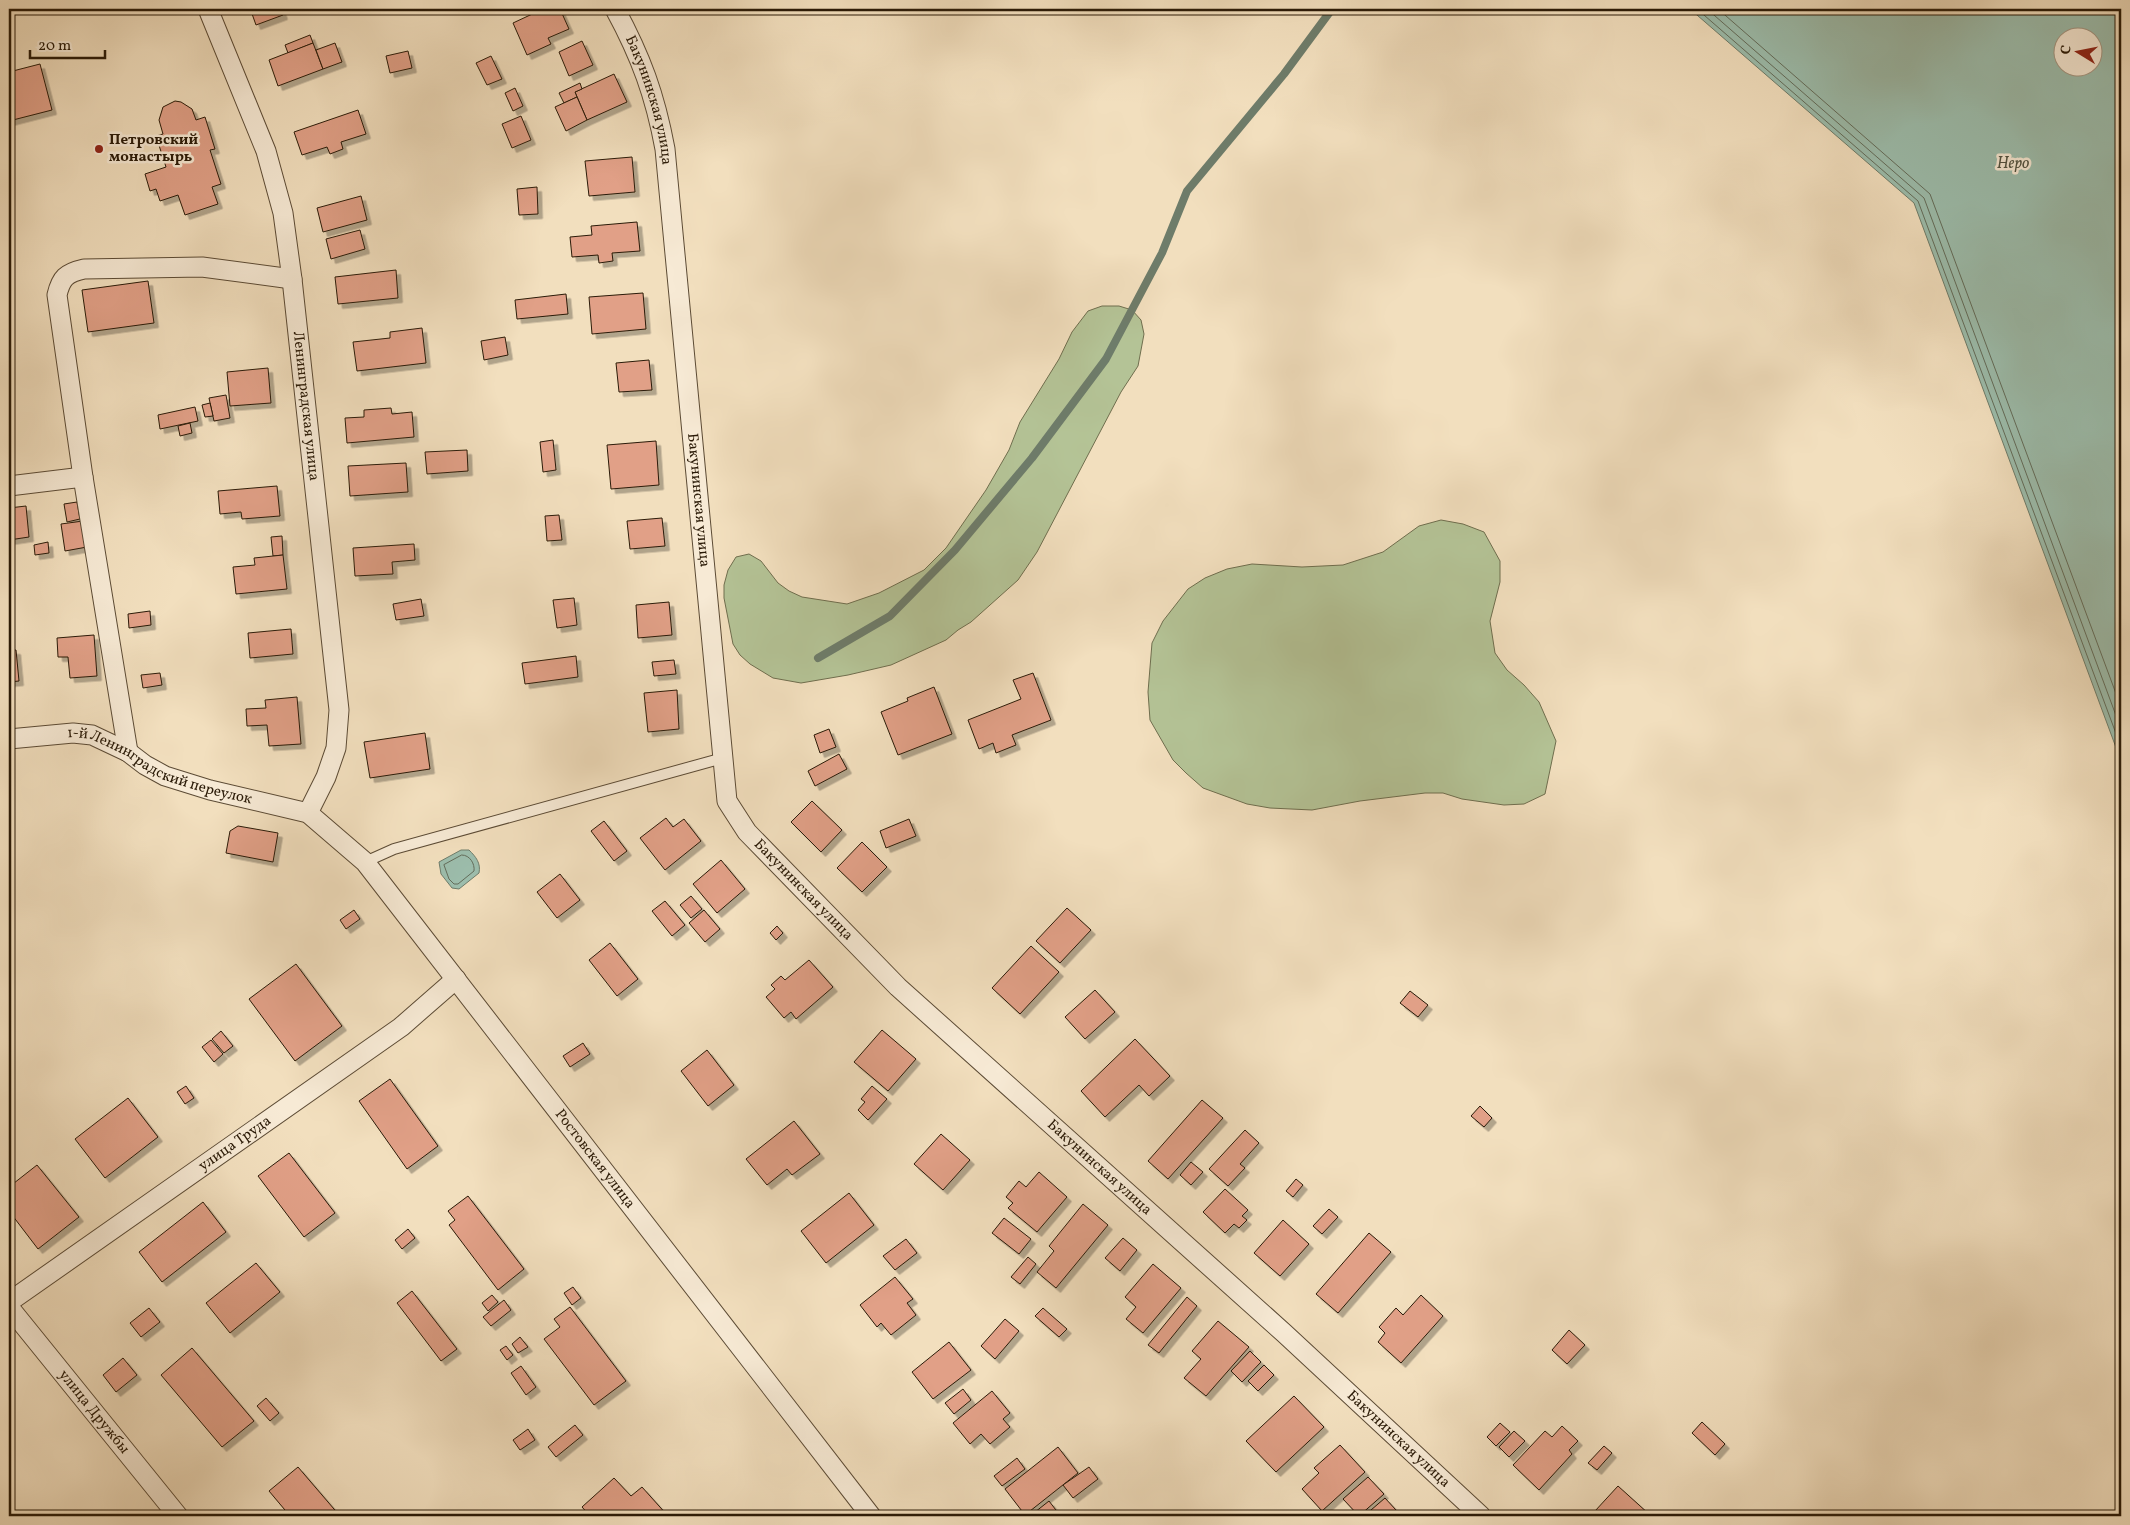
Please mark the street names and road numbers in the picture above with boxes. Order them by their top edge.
street label: Бакунинская улица [620,32,677,166]
street label: Ленинградская улица [287,330,324,482]
street label: Бакунинская улица [682,432,715,568]
street label: 1-й Ленинградский переулок [66,723,254,810]
street label: Бакунинская улица [749,834,858,945]
street label: Ростовская улица [550,1105,640,1213]
street label: улица Труда [194,1111,276,1176]
street label: Бакунинская улица [1042,1115,1156,1220]
street label: улица Дружбы [53,1365,135,1459]
street label: Бакунинская улица [1342,1386,1455,1493]

